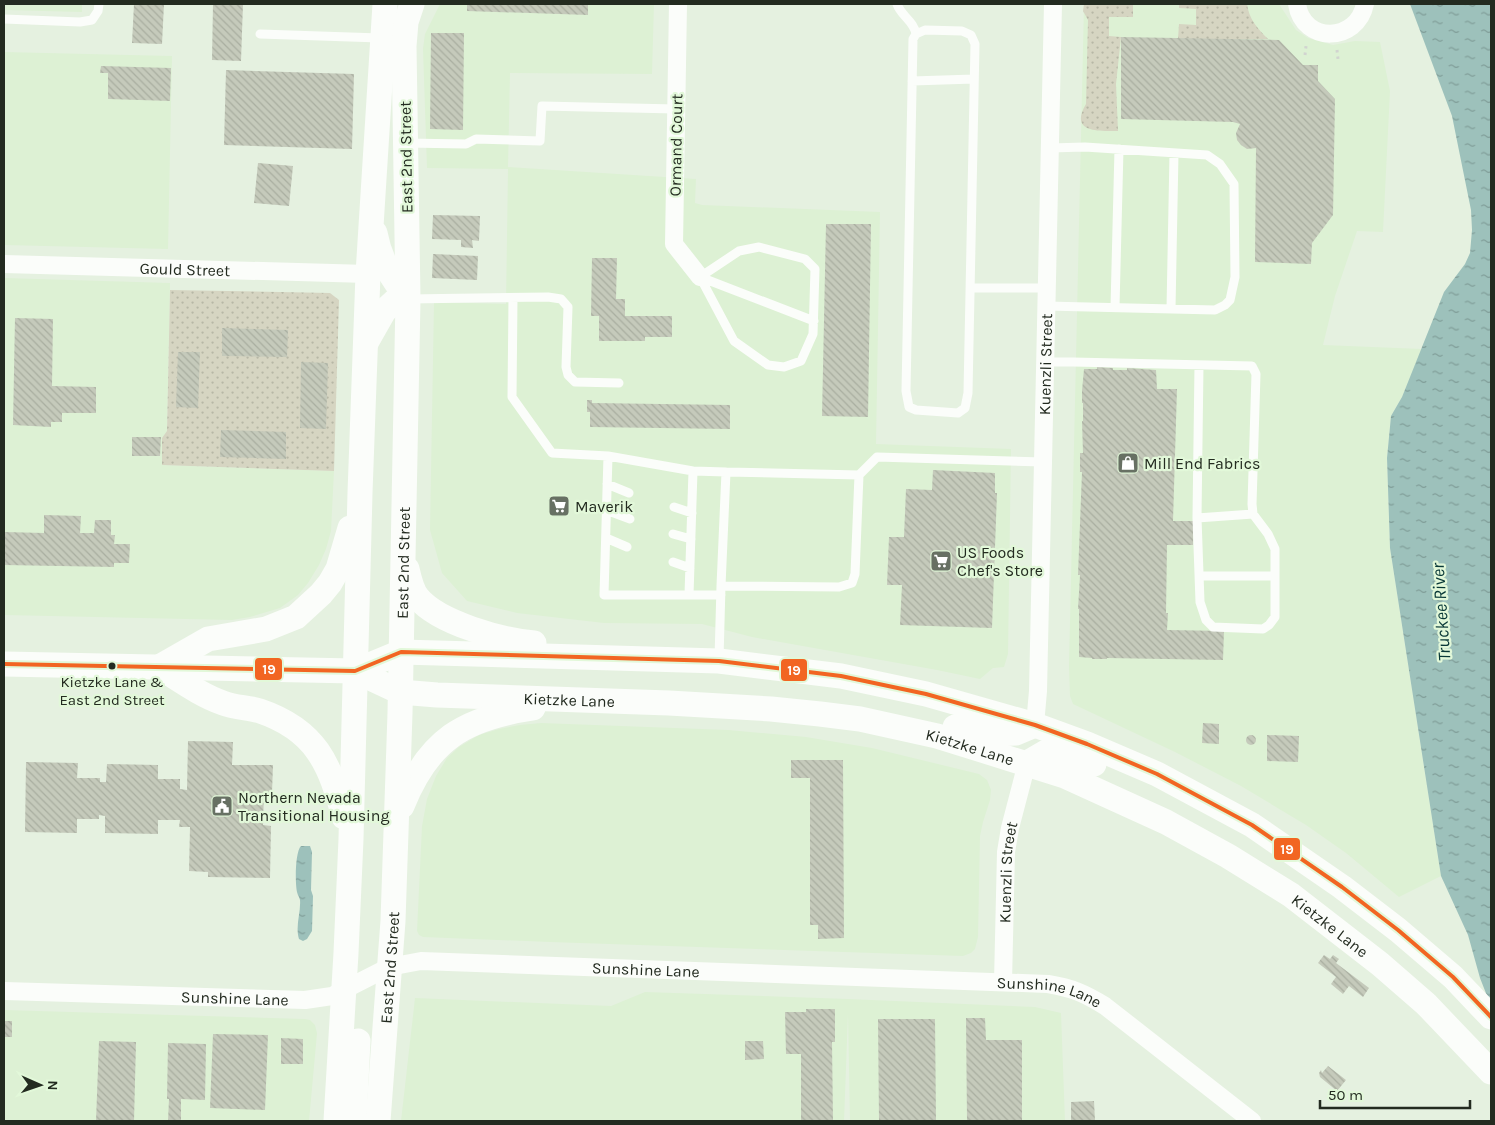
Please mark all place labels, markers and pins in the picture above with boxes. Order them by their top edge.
shop icon: Mill End Fabrics [1116,451,1140,475]
place label: Mill End Fabrics [1144,454,1261,473]
supermarket icon: Maverik [547,494,571,518]
place label: Maverik [575,497,633,516]
place label: US Foods Chef's Store [957,543,1043,580]
supermarket icon: US Foods Chef's Store [929,549,953,573]
marker: Kietzke Lane & East 2nd Street [107,661,117,671]
place label: Kietzke Lane & East 2nd Street [59,673,165,709]
place label: Northern Nevada Transitional Housing [238,788,390,825]
public building icon: Northern Nevada Transitional Housing [210,794,234,818]

